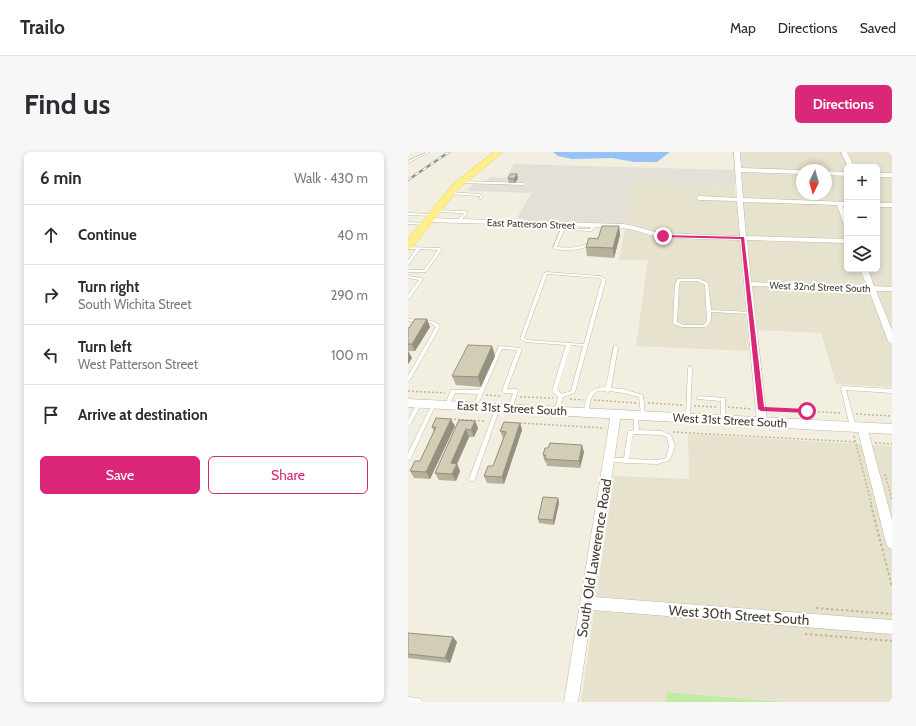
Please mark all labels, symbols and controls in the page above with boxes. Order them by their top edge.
text: Trailo [20,16,65,39]
text: Map [730,19,756,37]
text: Directions [778,19,838,37]
text: Saved [860,19,896,37]
button: Directions [795,85,892,123]
text: Find us [24,87,110,121]
north arrow [796,164,832,200]
map controls [844,164,880,272]
button: + [844,164,880,200]
text: 6 min [40,168,82,188]
text: Walk · 430 m [294,170,368,186]
button: − [844,200,880,236]
street label: East Patterson Street [487,216,576,232]
icon: ahead [40,224,62,246]
text: Continue [78,226,137,244]
text: 40 m [337,227,368,243]
route end [654,227,672,245]
button: layers [844,236,880,272]
text: Turn right [78,278,139,296]
street label: West 32nd Street South [769,279,871,295]
icon: right [40,284,62,306]
text: 290 m [330,287,368,303]
text: South Wichita Street [78,296,192,312]
text: Turn left [78,338,132,356]
icon: left [40,344,62,366]
text: 100 m [331,347,368,363]
text: West Patterson Street [78,356,198,372]
street label: East 31st Street South [457,398,567,418]
route start [798,402,816,420]
icon: arrive [40,404,62,426]
text: Arrive at destination [78,406,208,424]
street label: West 31st Street South [672,410,788,430]
button: Save [40,456,200,494]
button: Share [208,456,368,494]
street label: South Old Lawerence Road [573,477,615,639]
street label: West 30th Street South [668,601,810,629]

